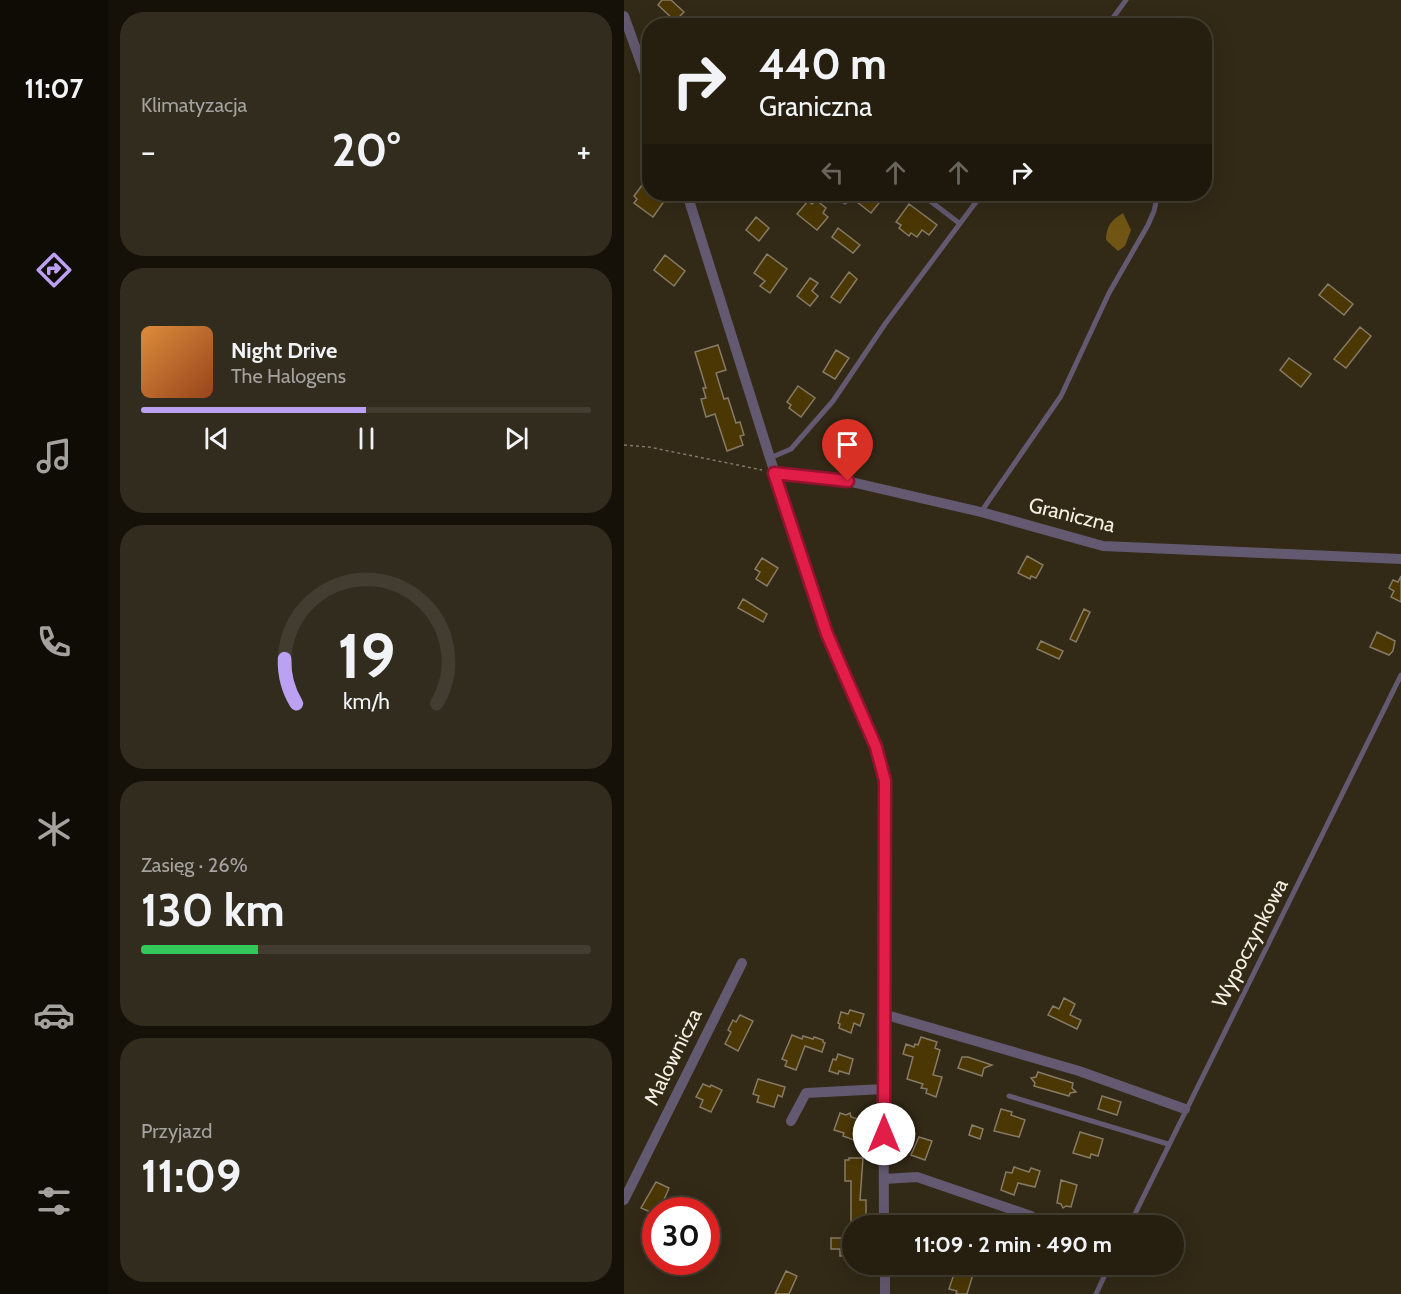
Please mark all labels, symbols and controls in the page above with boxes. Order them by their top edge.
text: 440 m [759,38,887,90]
icon: right [660,42,738,120]
text: 11:07 [25,72,83,105]
text: Graniczna [759,90,872,123]
text: Klimatyzacja [141,93,247,117]
text: 20° [332,123,400,177]
text: − [141,131,156,171]
text: + [576,131,591,171]
icon: left [816,156,849,189]
icon: ahead [879,156,912,189]
icon: ahead [942,156,975,189]
icon: right [1005,156,1038,189]
icon: directions [33,249,75,291]
text: Night Drive [231,337,337,364]
text: The Halogens [231,364,346,388]
pin [822,419,873,481]
icon: previous [200,422,233,455]
icon: pause [350,422,383,455]
icon: next [500,422,533,455]
icon: arrive [831,428,864,461]
icon: music [33,435,75,477]
street label: Graniczna [1026,492,1118,537]
text: 19 [337,618,395,694]
icon: phone [33,621,75,663]
text: km/h [343,688,389,714]
icon: climate [33,808,75,850]
text: Zasięg · 26% [141,853,248,877]
street label: Wypoczynkowa [1206,874,1293,1011]
text: 130 km [141,883,285,937]
icon: car [33,994,75,1036]
street label: Malownicza [638,1004,707,1109]
position arrow [852,1102,916,1166]
text: Przyjazd [141,1119,212,1143]
text: 11:09 [141,1149,241,1203]
icon: filters [33,1180,75,1222]
speed limit sign: 30 [642,1197,720,1275]
text: 11:09 · 2 min · 490 m [914,1231,1112,1258]

